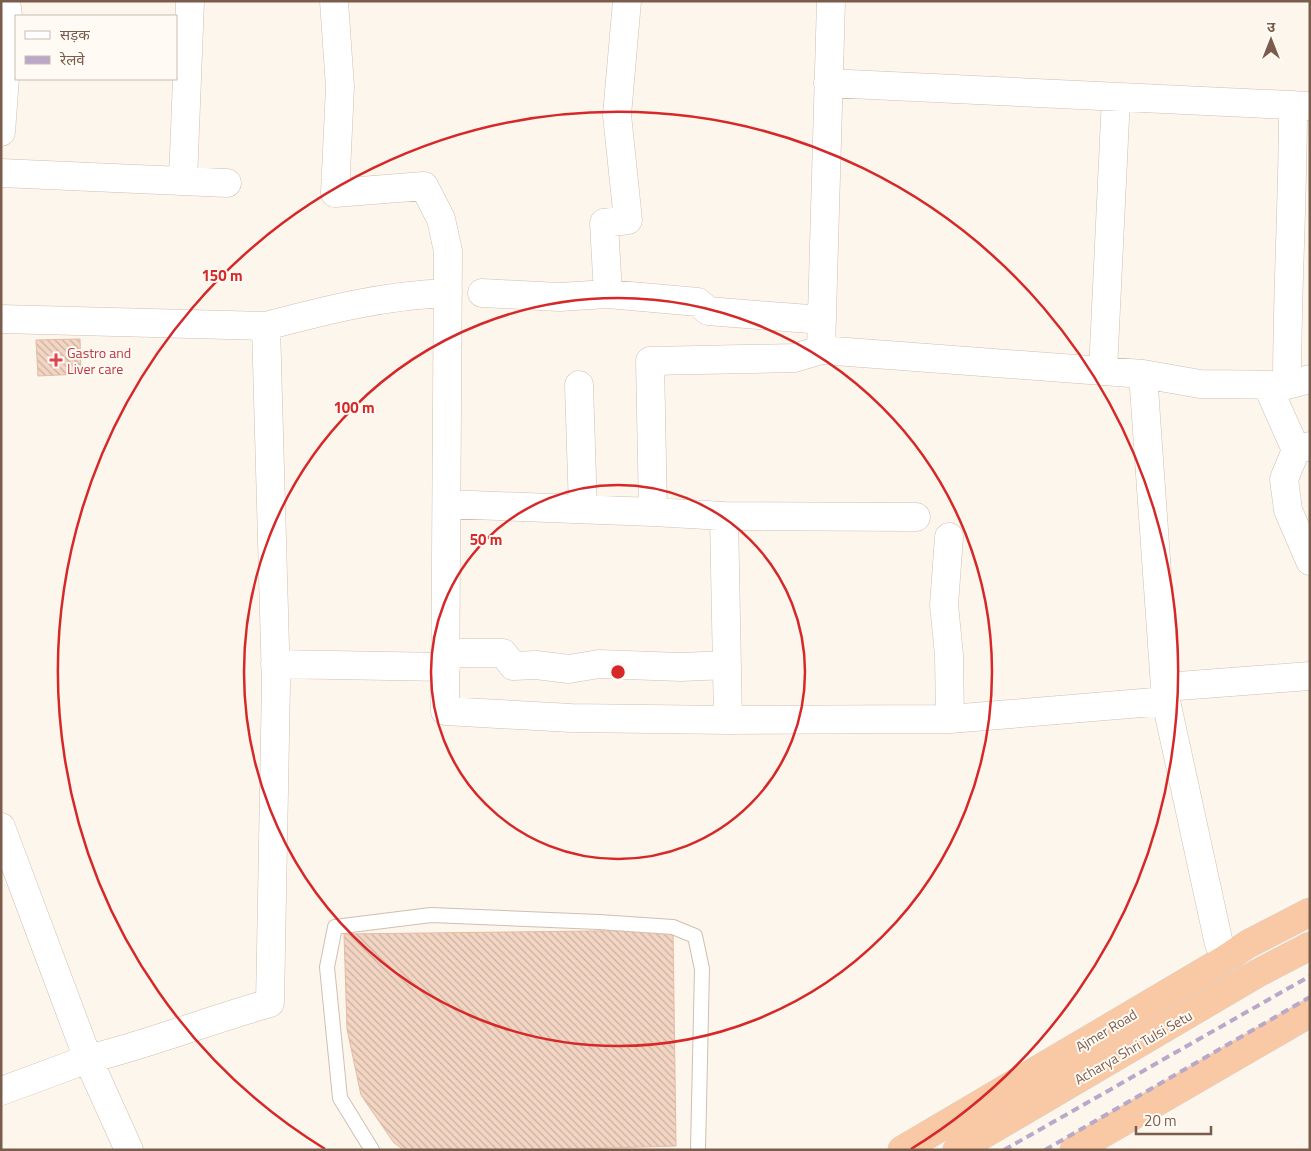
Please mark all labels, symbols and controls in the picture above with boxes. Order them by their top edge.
legend [15,15,178,80]
north arrow [1246,15,1296,65]
text: उ [1267,16,1276,37]
text: सड़क [60,23,90,46]
text: रेलवे [59,48,85,71]
text: 150 m [201,264,243,287]
place label: Gastro and Liver care [67,342,131,379]
marker: Gastro and Liver care [49,353,63,367]
text: 100 m [333,396,375,419]
text: 50 m [470,528,502,551]
centre of rings [609,663,627,681]
street label: Ajmer Road [1071,1003,1141,1057]
street label: Acharya Shri Tulsi Setu [1070,1005,1196,1089]
scale bar [1136,1104,1211,1136]
text: 20 m [1144,1109,1177,1132]

